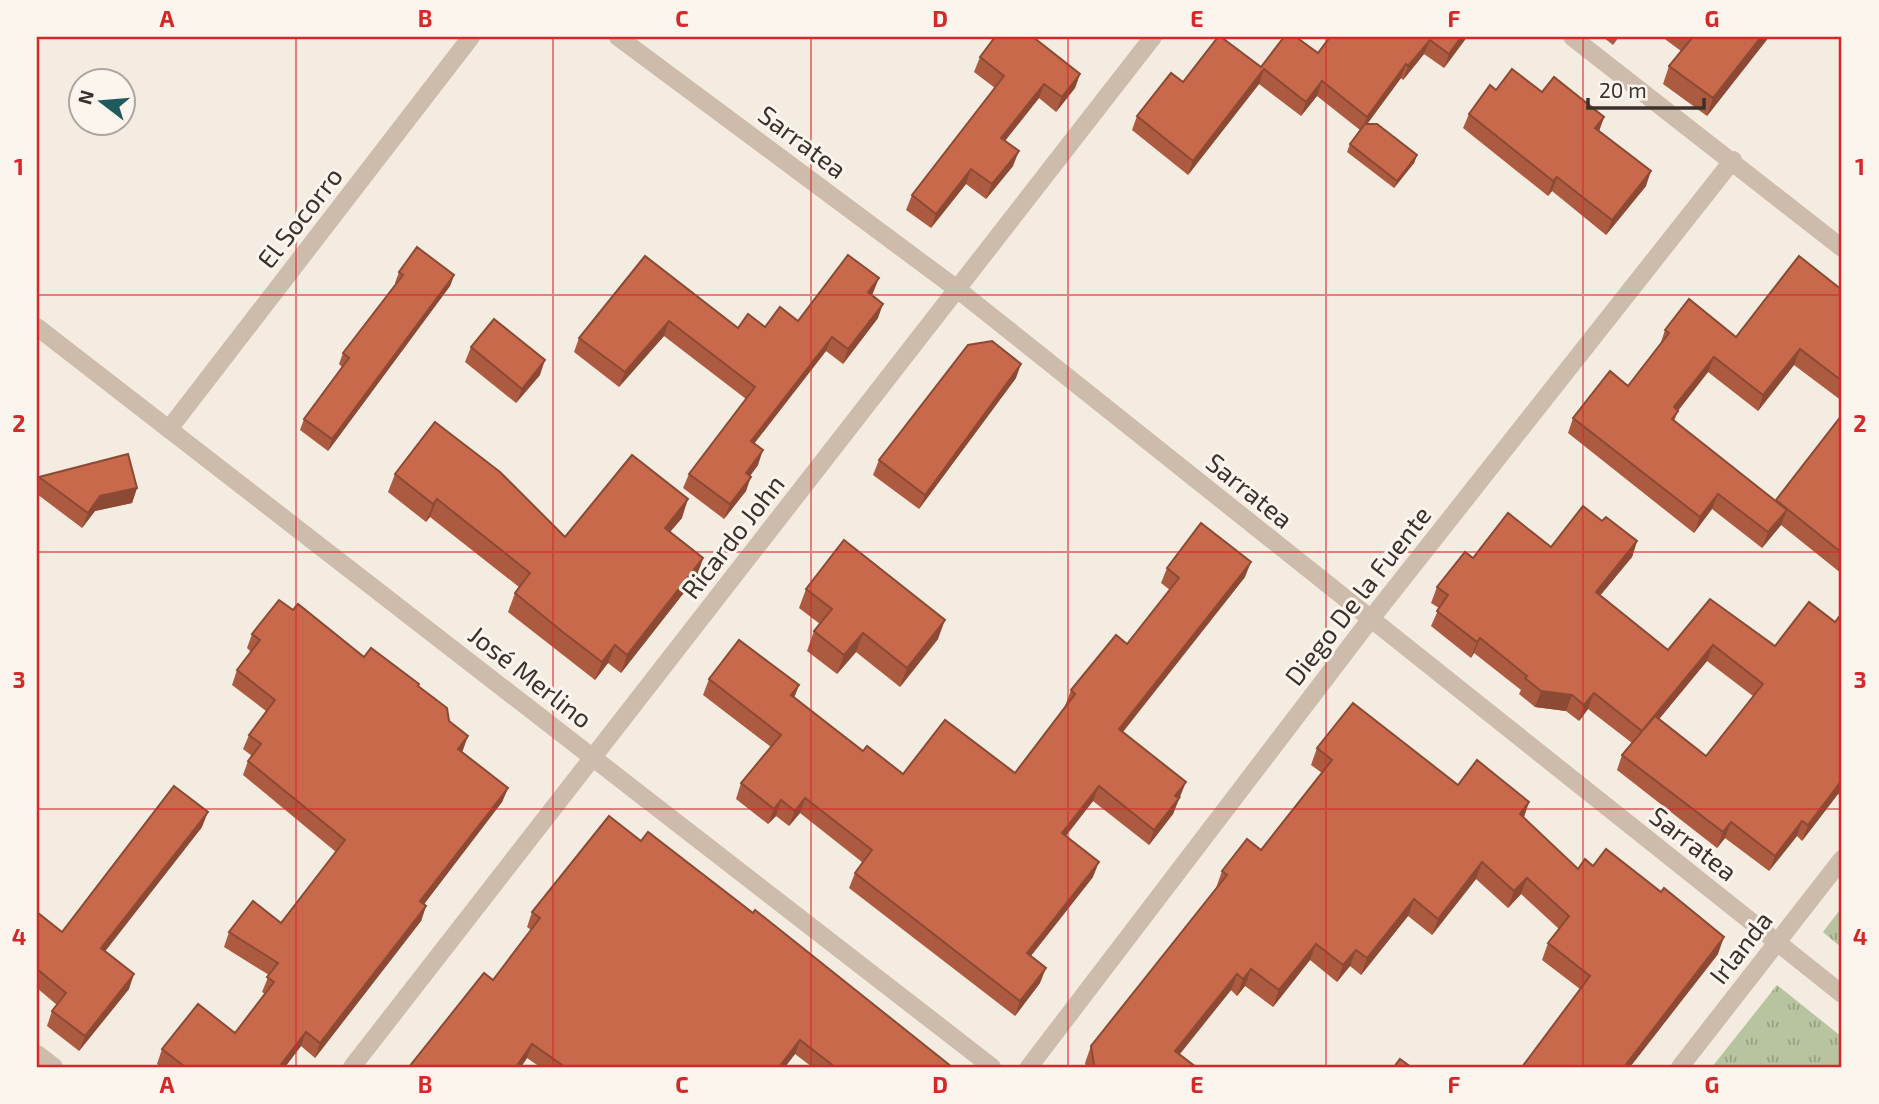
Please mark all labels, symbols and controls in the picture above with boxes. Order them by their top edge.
text: A [159,4,175,32]
text: B [418,4,432,32]
text: C [675,4,689,32]
text: D [932,4,948,32]
text: E [1190,4,1204,32]
text: F [1448,4,1461,32]
text: G [1705,4,1719,32]
north arrow [66,66,136,136]
scale bar [1588,66,1704,110]
text: 20 m [1599,77,1647,102]
text: N [72,87,98,107]
street label: Sarratea [753,98,853,184]
text: 1 [14,152,24,180]
text: 1 [1855,152,1865,180]
street label: El Socorro [250,160,348,274]
text: 2 [12,409,26,437]
text: 2 [1853,409,1867,437]
street label: Sarratea [1201,446,1299,534]
street label: Ricardo John [674,468,790,604]
street label: Diego De la Fuente [1277,499,1437,691]
street label: José Merlino [463,618,599,734]
text: 3 [12,665,26,693]
text: 3 [1853,665,1867,693]
street label: Sarratea [1644,799,1744,887]
street label: Irlanda [1702,905,1778,989]
text: 4 [12,922,26,950]
text: 4 [1853,922,1867,950]
text: A [159,1070,175,1098]
text: B [418,1070,432,1098]
text: C [675,1070,689,1098]
text: D [932,1070,948,1098]
text: E [1190,1070,1204,1098]
text: F [1448,1070,1461,1098]
text: G [1705,1070,1719,1098]

